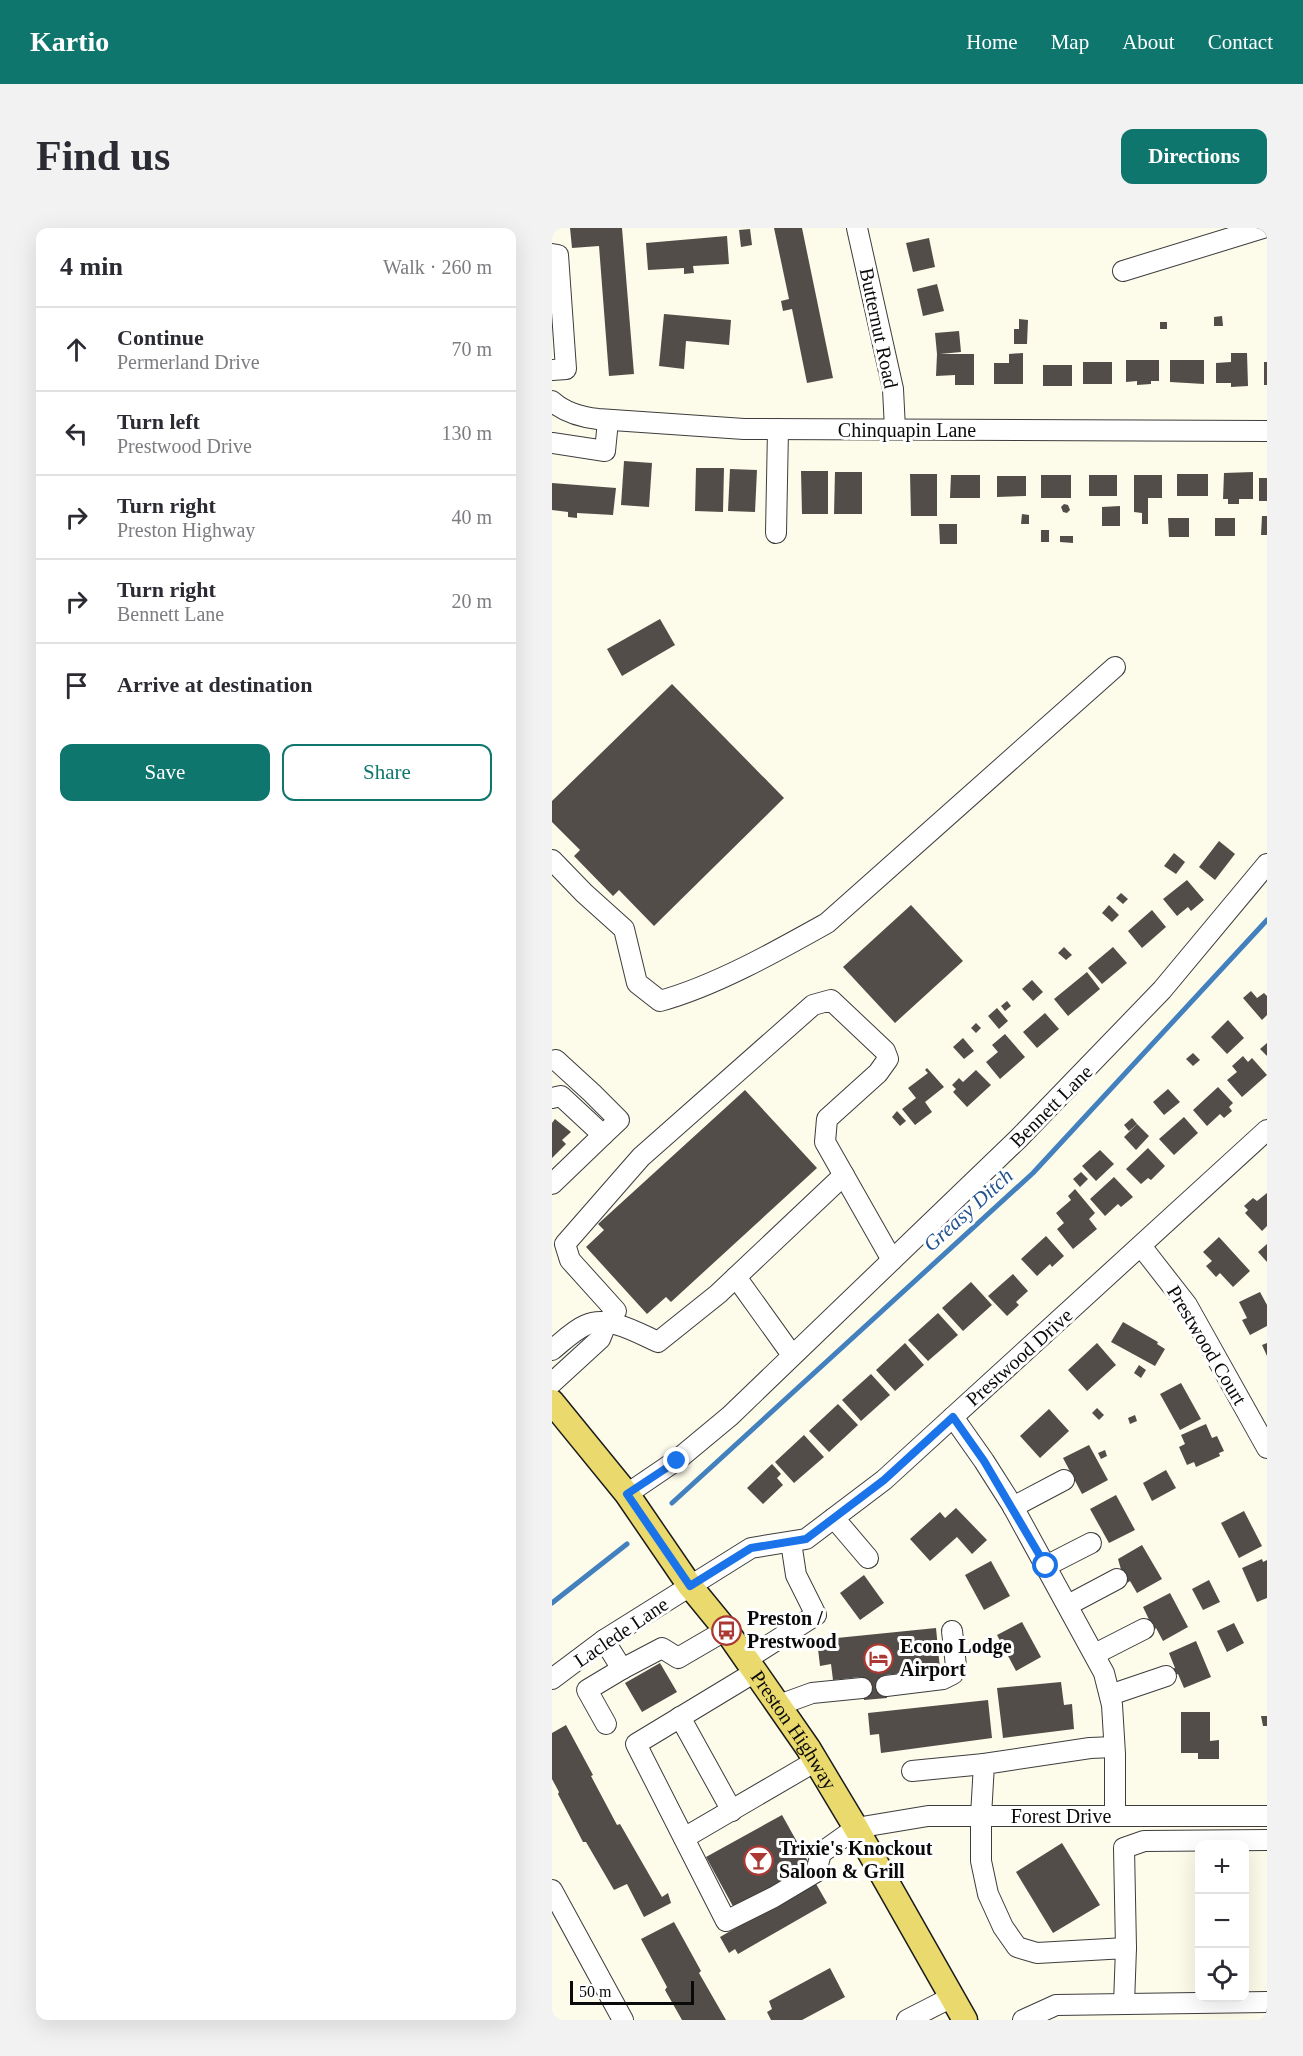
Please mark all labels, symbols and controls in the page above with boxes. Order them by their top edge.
text: Kartio [30,26,109,57]
text: Home [966,30,1018,54]
text: Map [1051,30,1089,54]
text: About [1122,30,1175,54]
text: Contact [1208,30,1273,54]
button: Directions [1121,129,1267,184]
text: Find us [36,133,170,179]
text: 4 min [60,252,123,281]
text: Walk · 260 m [383,256,492,278]
street label: Butternut Road [855,266,903,390]
text: Continue [117,325,204,350]
icon: ahead [60,333,93,366]
text: 70 m [451,338,492,360]
text: Permerland Drive [117,351,260,373]
text: Turn left [117,409,200,434]
icon: left [60,417,93,450]
street label: Chinquapin Lane [838,419,976,442]
text: 130 m [441,422,492,444]
text: Prestwood Drive [117,435,252,457]
text: Turn right [117,493,216,518]
icon: right [60,501,93,534]
text: 40 m [451,506,492,528]
text: Preston Highway [117,519,255,541]
text: Turn right [117,577,216,602]
icon: right [60,585,93,618]
text: 20 m [451,590,492,612]
text: Bennett Lane [117,603,224,625]
icon: arrive [60,669,93,702]
text: Arrive at destination [117,672,313,697]
button: Save [60,744,270,801]
button: Share [282,744,492,801]
street label: Bennett Lane [1005,1060,1097,1152]
water label: Greasy Ditch [918,1164,1018,1256]
street label: Prestwood Court [1163,1281,1251,1409]
street label: Prestwood Drive [961,1304,1077,1410]
route end [663,1447,689,1473]
route start [1032,1552,1058,1578]
street label: Laclede Lane [570,1593,672,1671]
place label: Preston / Prestwood [747,1607,837,1652]
bus stop icon: Preston / Prestwood [710,1614,742,1646]
place label: Econo Lodge Airport [900,1635,1012,1681]
hotel icon: Econo Lodge Airport [863,1642,895,1674]
street label: Preston Highway [746,1666,841,1794]
street label: Forest Drive [1011,1805,1111,1827]
place label: Trixie's Knockout Saloon & Grill [779,1837,933,1882]
map controls [1195,1840,1249,2002]
button: + [1195,1840,1249,1894]
bar icon: Trixie's Knockout Saloon & Grill [742,1844,774,1876]
button: − [1195,1894,1249,1948]
button: locate [1195,1948,1249,2002]
scale bar [570,1978,694,2006]
text: 50 m [579,1983,611,2000]

